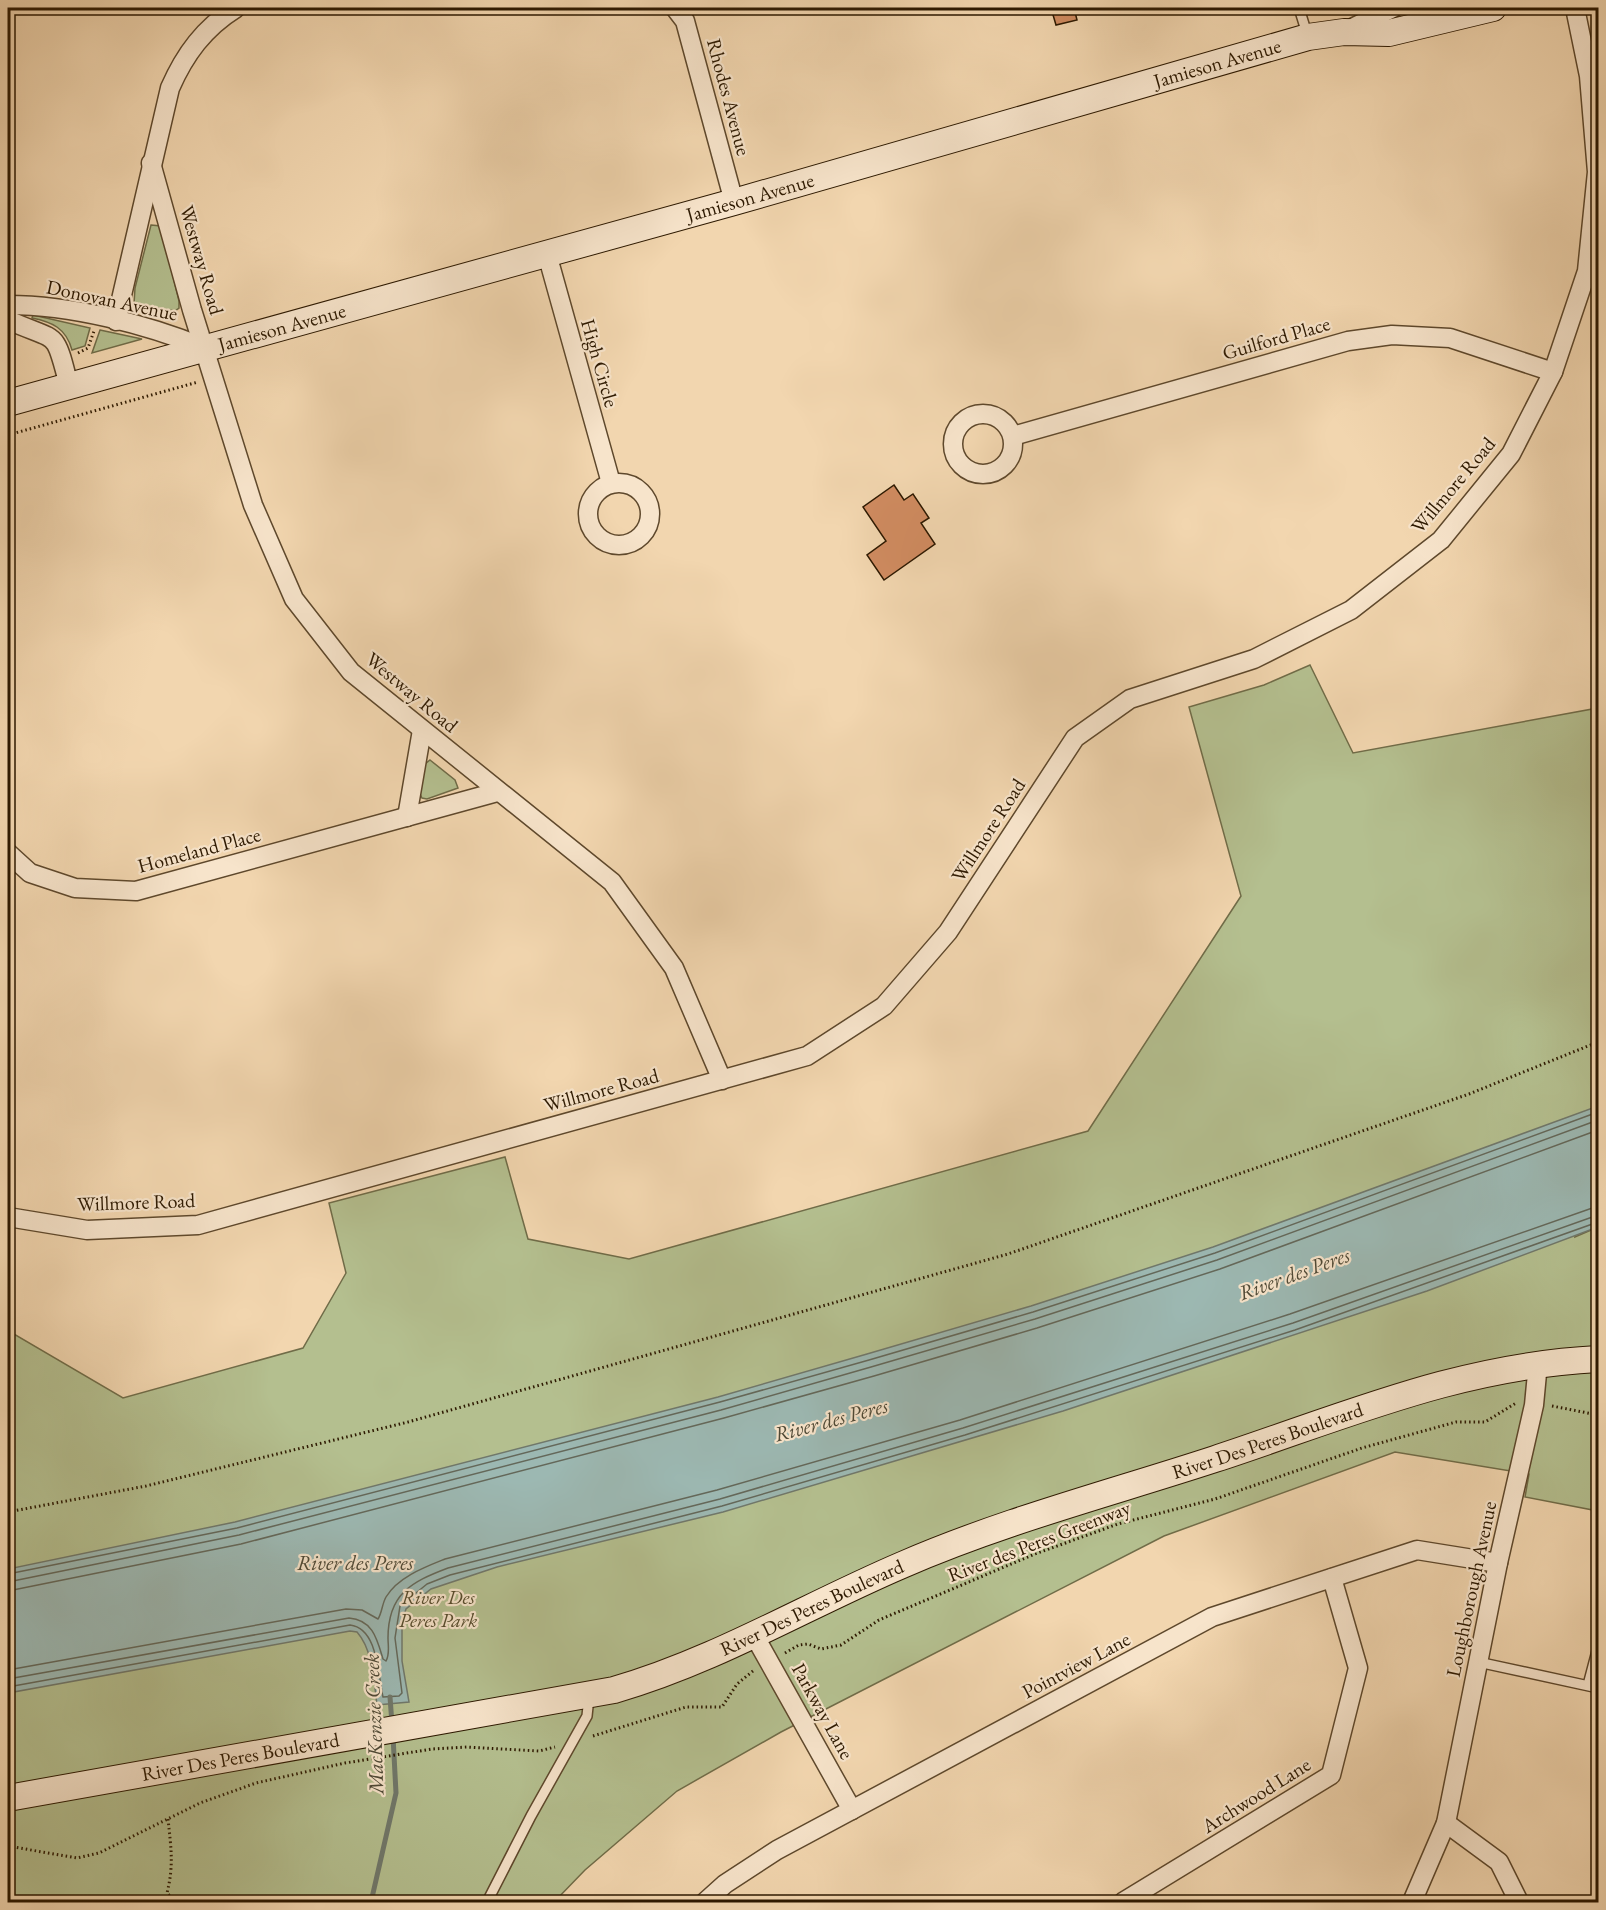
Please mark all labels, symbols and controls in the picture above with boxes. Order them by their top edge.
street label: Jamieson Avenue [1148,32,1284,94]
street label: Rhodes Avenue [701,36,757,159]
street label: Jamieson Avenue [681,167,817,228]
street label: Westway Road [174,202,230,319]
street label: Donovan Avenue [44,273,180,327]
street label: Jamieson Avenue [213,297,349,358]
street label: Guilford Place [1219,310,1333,366]
street label: High Circle [575,316,625,410]
street label: Willmore Road [1405,431,1502,539]
street label: Westway Road [360,646,464,739]
street label: Willmore Road [945,773,1032,887]
street label: Homeland Place [135,821,264,879]
street label: Willmore Road [541,1062,662,1118]
street label: Willmore Road [76,1187,196,1217]
water label: River des Peres [1234,1241,1353,1306]
water label: River des Peres [771,1391,891,1448]
street label: River Des Peres Boulevard [1169,1396,1367,1485]
street label: River des Peres Greenway [944,1494,1134,1588]
street label: Loughborough Avenue [1440,1499,1502,1679]
water label: River des Peres [297,1549,413,1576]
street label: River Des Peres Boulevard [716,1553,908,1662]
park label: River Des Peres Park [399,1584,477,1633]
street label: Pointview Lane [1017,1626,1135,1704]
water label: MacKenzie Creek [358,1653,390,1797]
street label: Parkway Lane [786,1658,860,1764]
street label: River Des Peres Boulevard [139,1726,342,1787]
street label: Archwood Lane [1196,1751,1315,1839]

